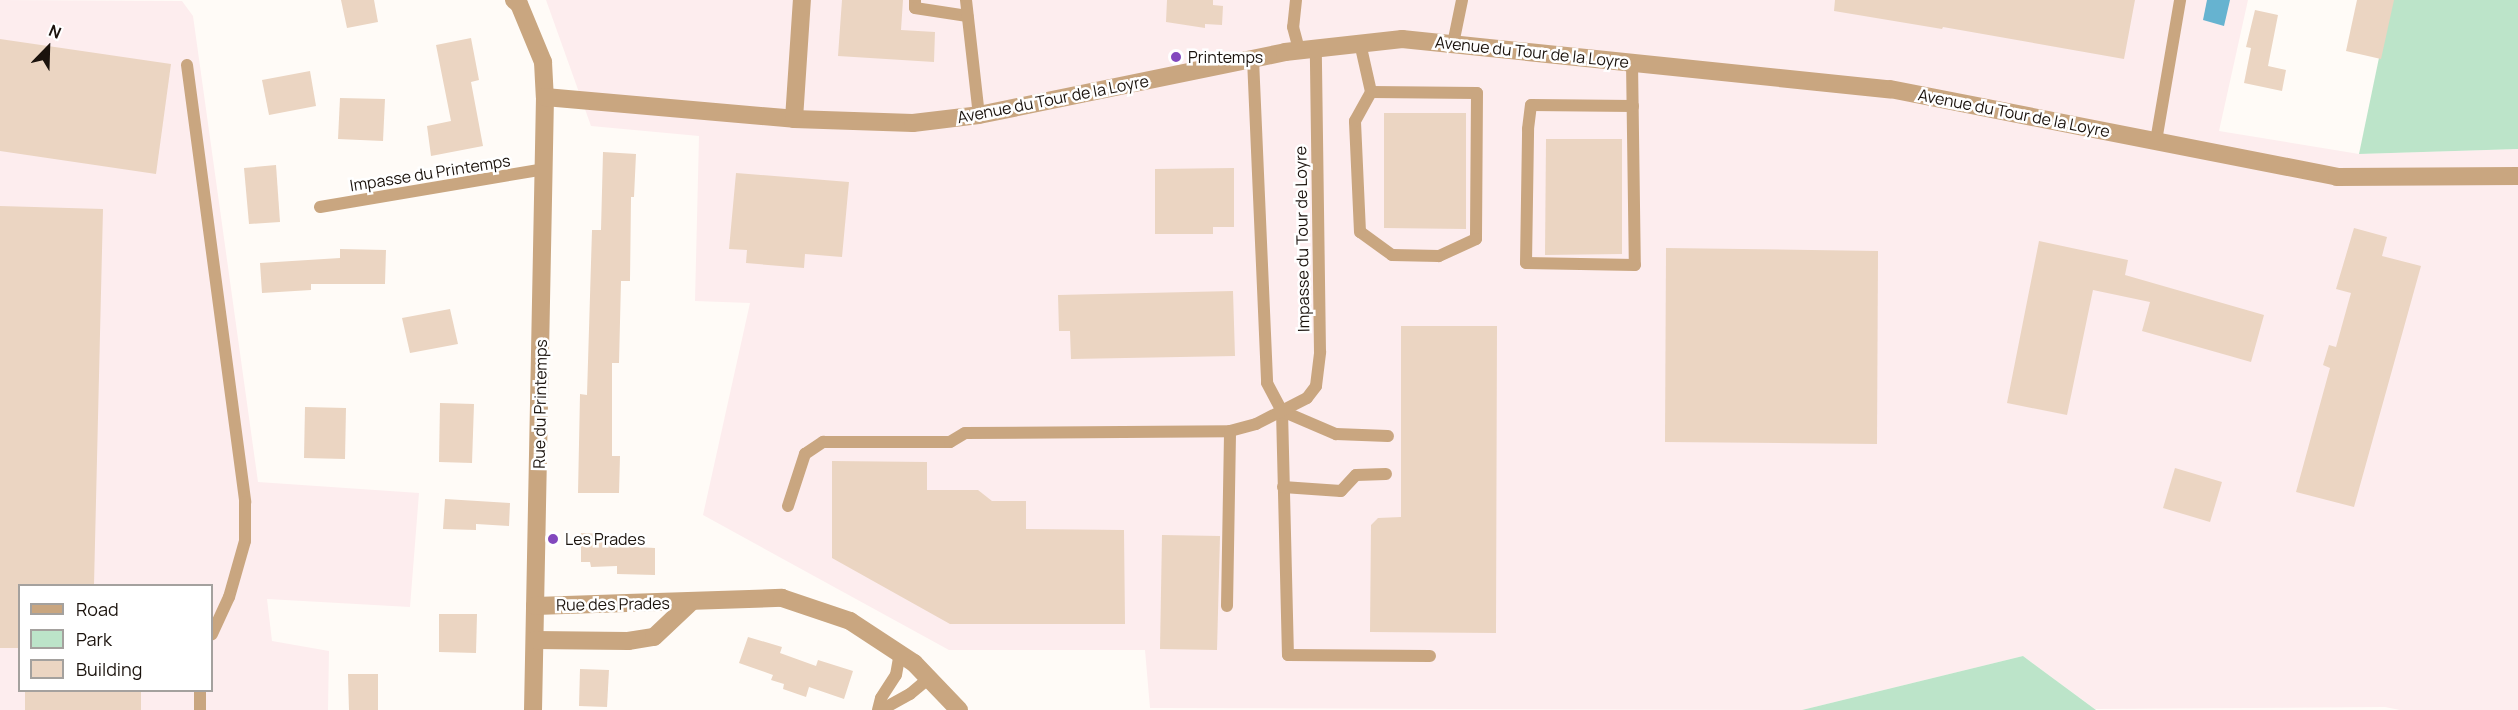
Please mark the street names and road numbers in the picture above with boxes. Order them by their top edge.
street label: Avenue du Tour de la Loyre [1434,32,1630,72]
street label: Avenue du Tour de la Loyre [955,71,1151,127]
street label: Avenue du Tour de la Loyre [1916,85,2112,141]
street label: Impasse du Tour de Loyre [1291,146,1313,332]
street label: Impasse du Printemps [348,151,512,195]
street label: Rue du Printemps [529,339,551,469]
street label: Rue des Prades [556,593,670,615]

